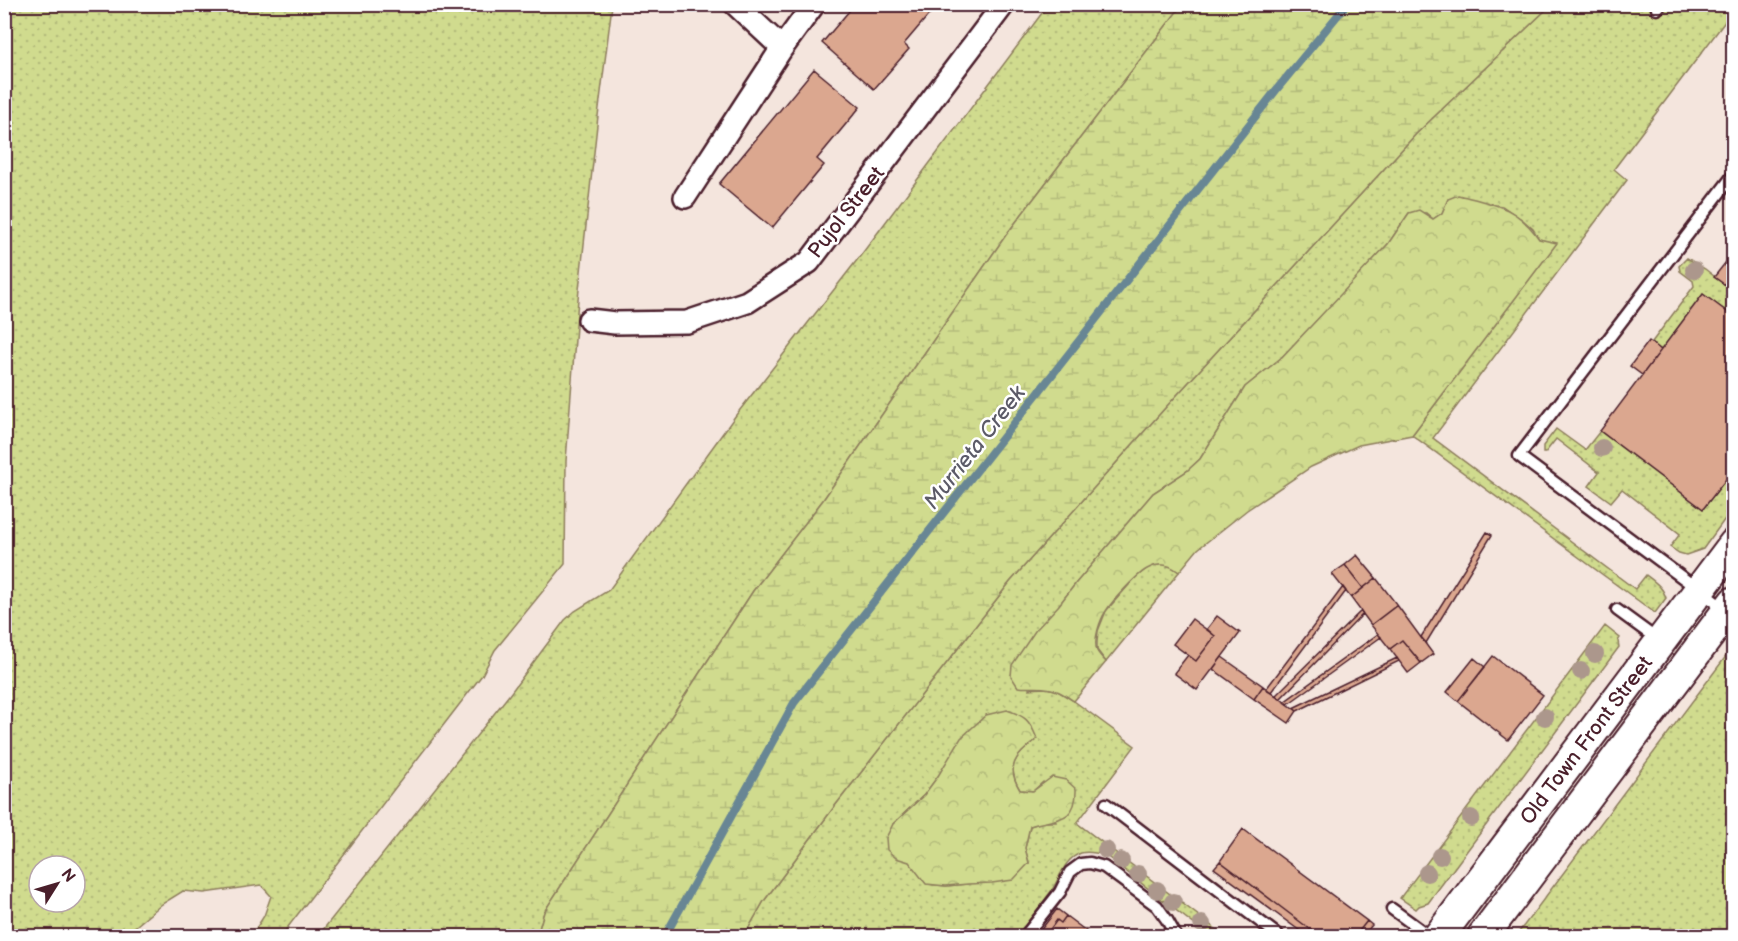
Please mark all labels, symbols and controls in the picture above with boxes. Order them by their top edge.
street label: Pujol Street [803,161,890,263]
water label: Murrieta Creek [919,380,1033,515]
street label: Old Town Front Street [1515,651,1658,829]
north arrow [27,854,87,914]
text: N [57,865,79,886]

